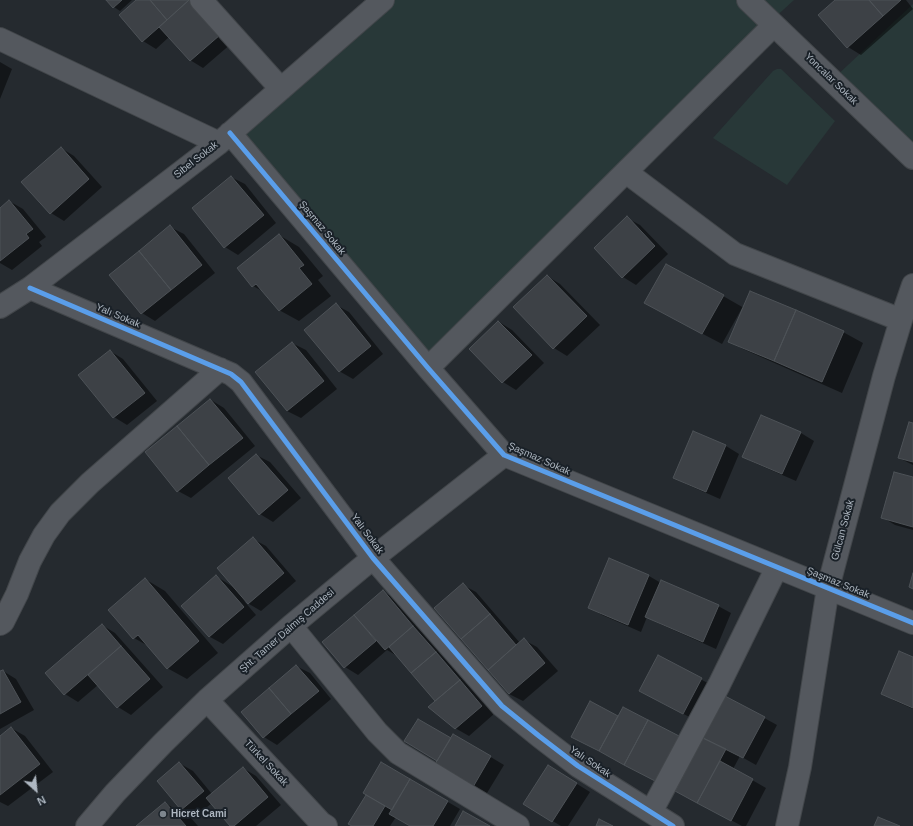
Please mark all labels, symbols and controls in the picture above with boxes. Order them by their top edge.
street label: Yoncalar Sokak [802,51,860,107]
street label: Sibel Sokak [171,139,221,181]
street label: Şaşmaz Sokak [296,199,348,257]
street label: Yalı Sokak [94,301,142,331]
street label: Şaşmaz Sokak [506,440,572,478]
street label: Gülcan Sokak [829,498,857,562]
street label: Yalı Sokak [348,512,386,556]
street label: Şaşmaz Sokak [805,565,871,601]
street label: Şht. Tamer Dalmış Caddesi [237,587,337,675]
street label: Türkel Sokak [242,738,290,788]
street label: Yalı Sokak [567,744,613,780]
north arrow [16,770,56,810]
text: N [35,794,48,808]
place label: Hicret Cami [171,808,227,820]
marker: Hicret Cami [158,809,168,819]

